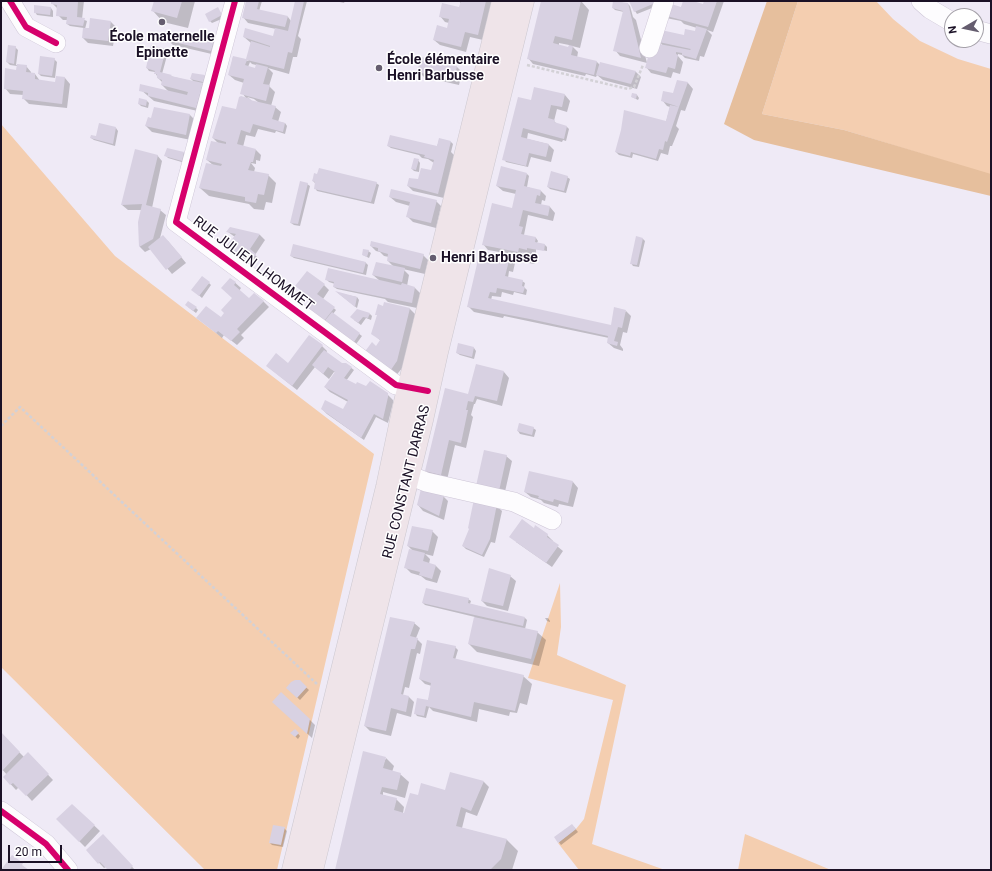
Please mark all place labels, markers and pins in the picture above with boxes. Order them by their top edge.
marker: École maternelle Epinette [157,17,167,27]
place label: École maternelle Epinette [109,29,215,62]
place label: École élémentaire Henri Barbusse [387,52,500,84]
marker: École élémentaire Henri Barbusse [374,63,384,73]
place label: Henri Barbusse [441,250,538,266]
marker: Henri Barbusse [428,253,438,263]

